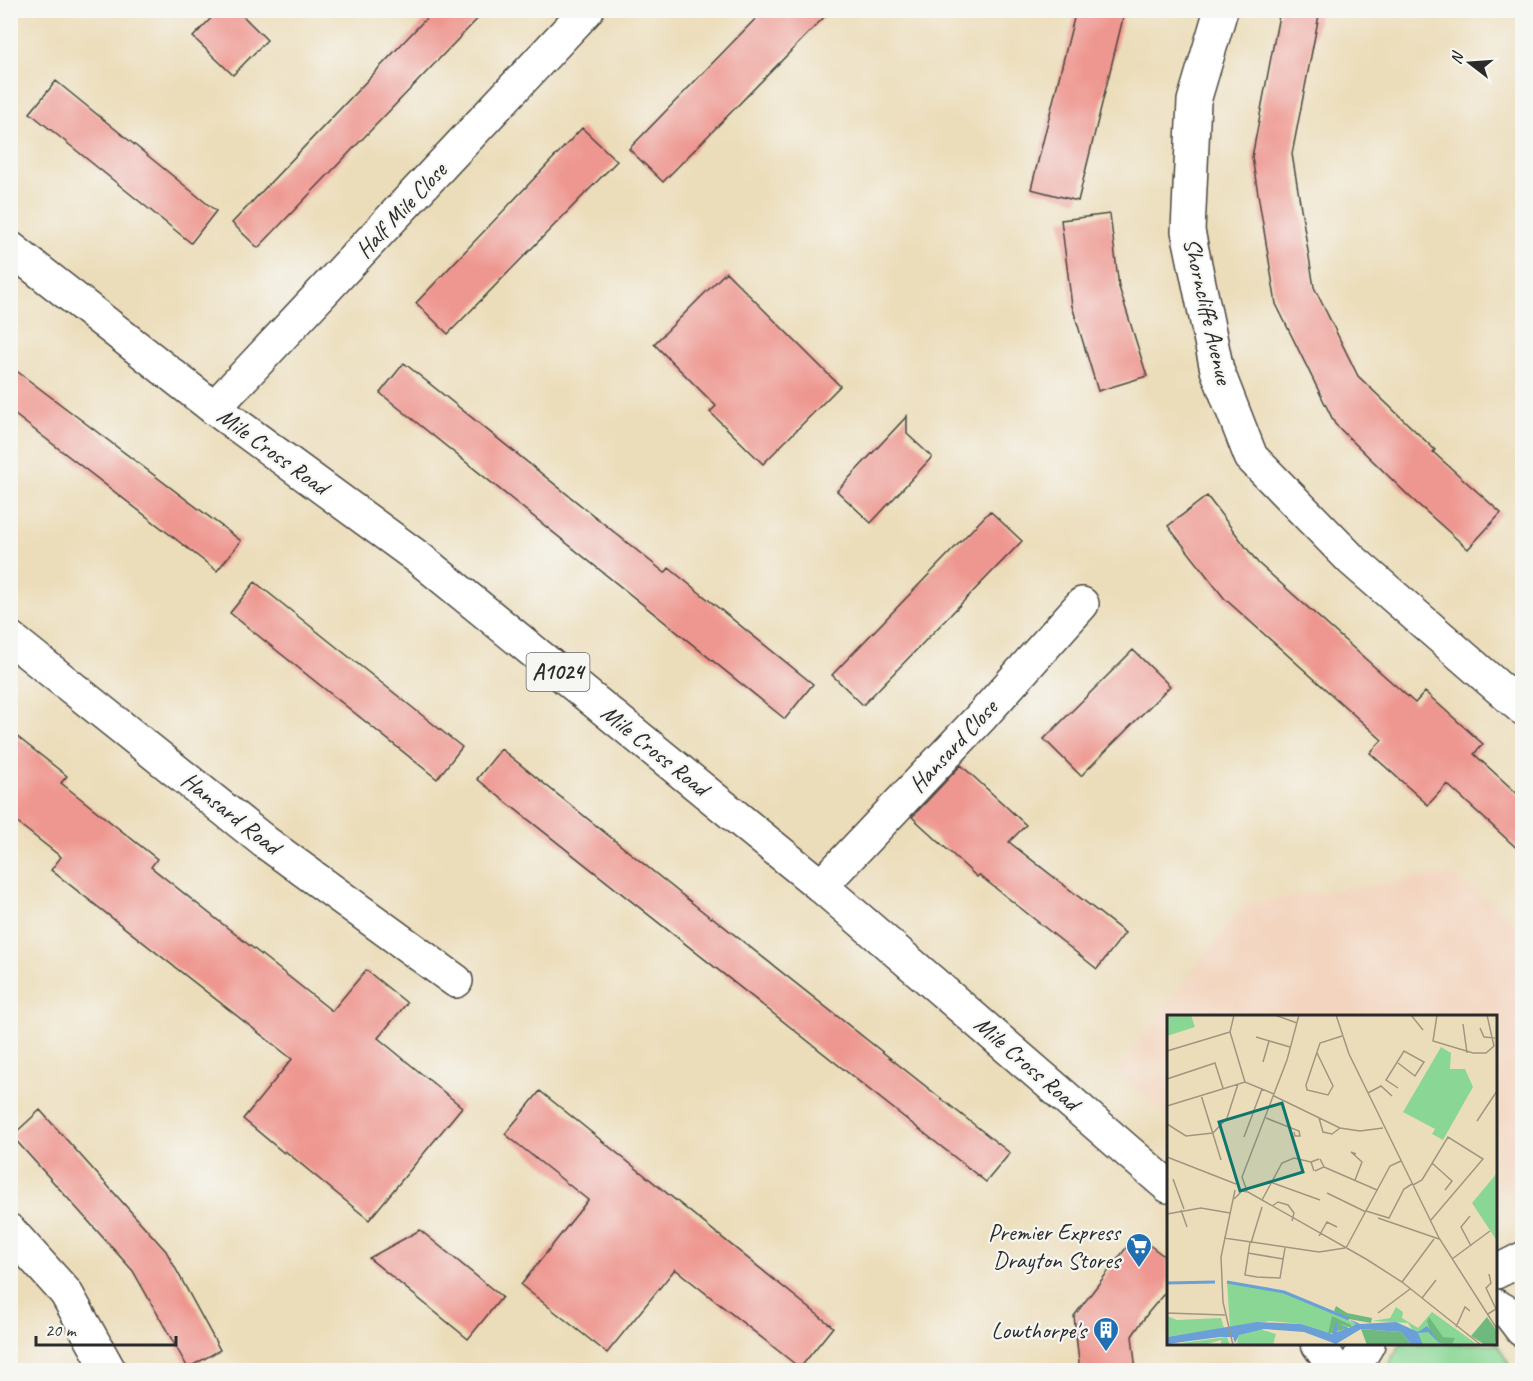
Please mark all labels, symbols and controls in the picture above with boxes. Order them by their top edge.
north arrow [1440,33,1500,93]
text: N [1446,48,1469,67]
street label: Half Mile Close [349,154,455,264]
street label: Shorncliffe Avenue [1177,235,1240,389]
street label: Mile Cross Road [212,401,337,503]
road number: A1024 [526,653,590,691]
street label: Hansard Close [902,692,1005,799]
street label: Mile Cross Road [595,698,718,805]
street label: Hansard Road [175,765,289,863]
street label: Mile Cross Road [968,1009,1088,1119]
inset map [1167,1015,1497,1345]
place label: Premier Express Drayton Stores [988,1217,1123,1275]
supermarket icon: Premier Express Drayton Stores [1124,1231,1154,1269]
scale bar [36,1309,176,1347]
place label: Lowthorpe's [991,1315,1089,1345]
building icon: Lowthorpe's [1091,1315,1121,1353]
text: 20 m [45,1319,78,1341]

